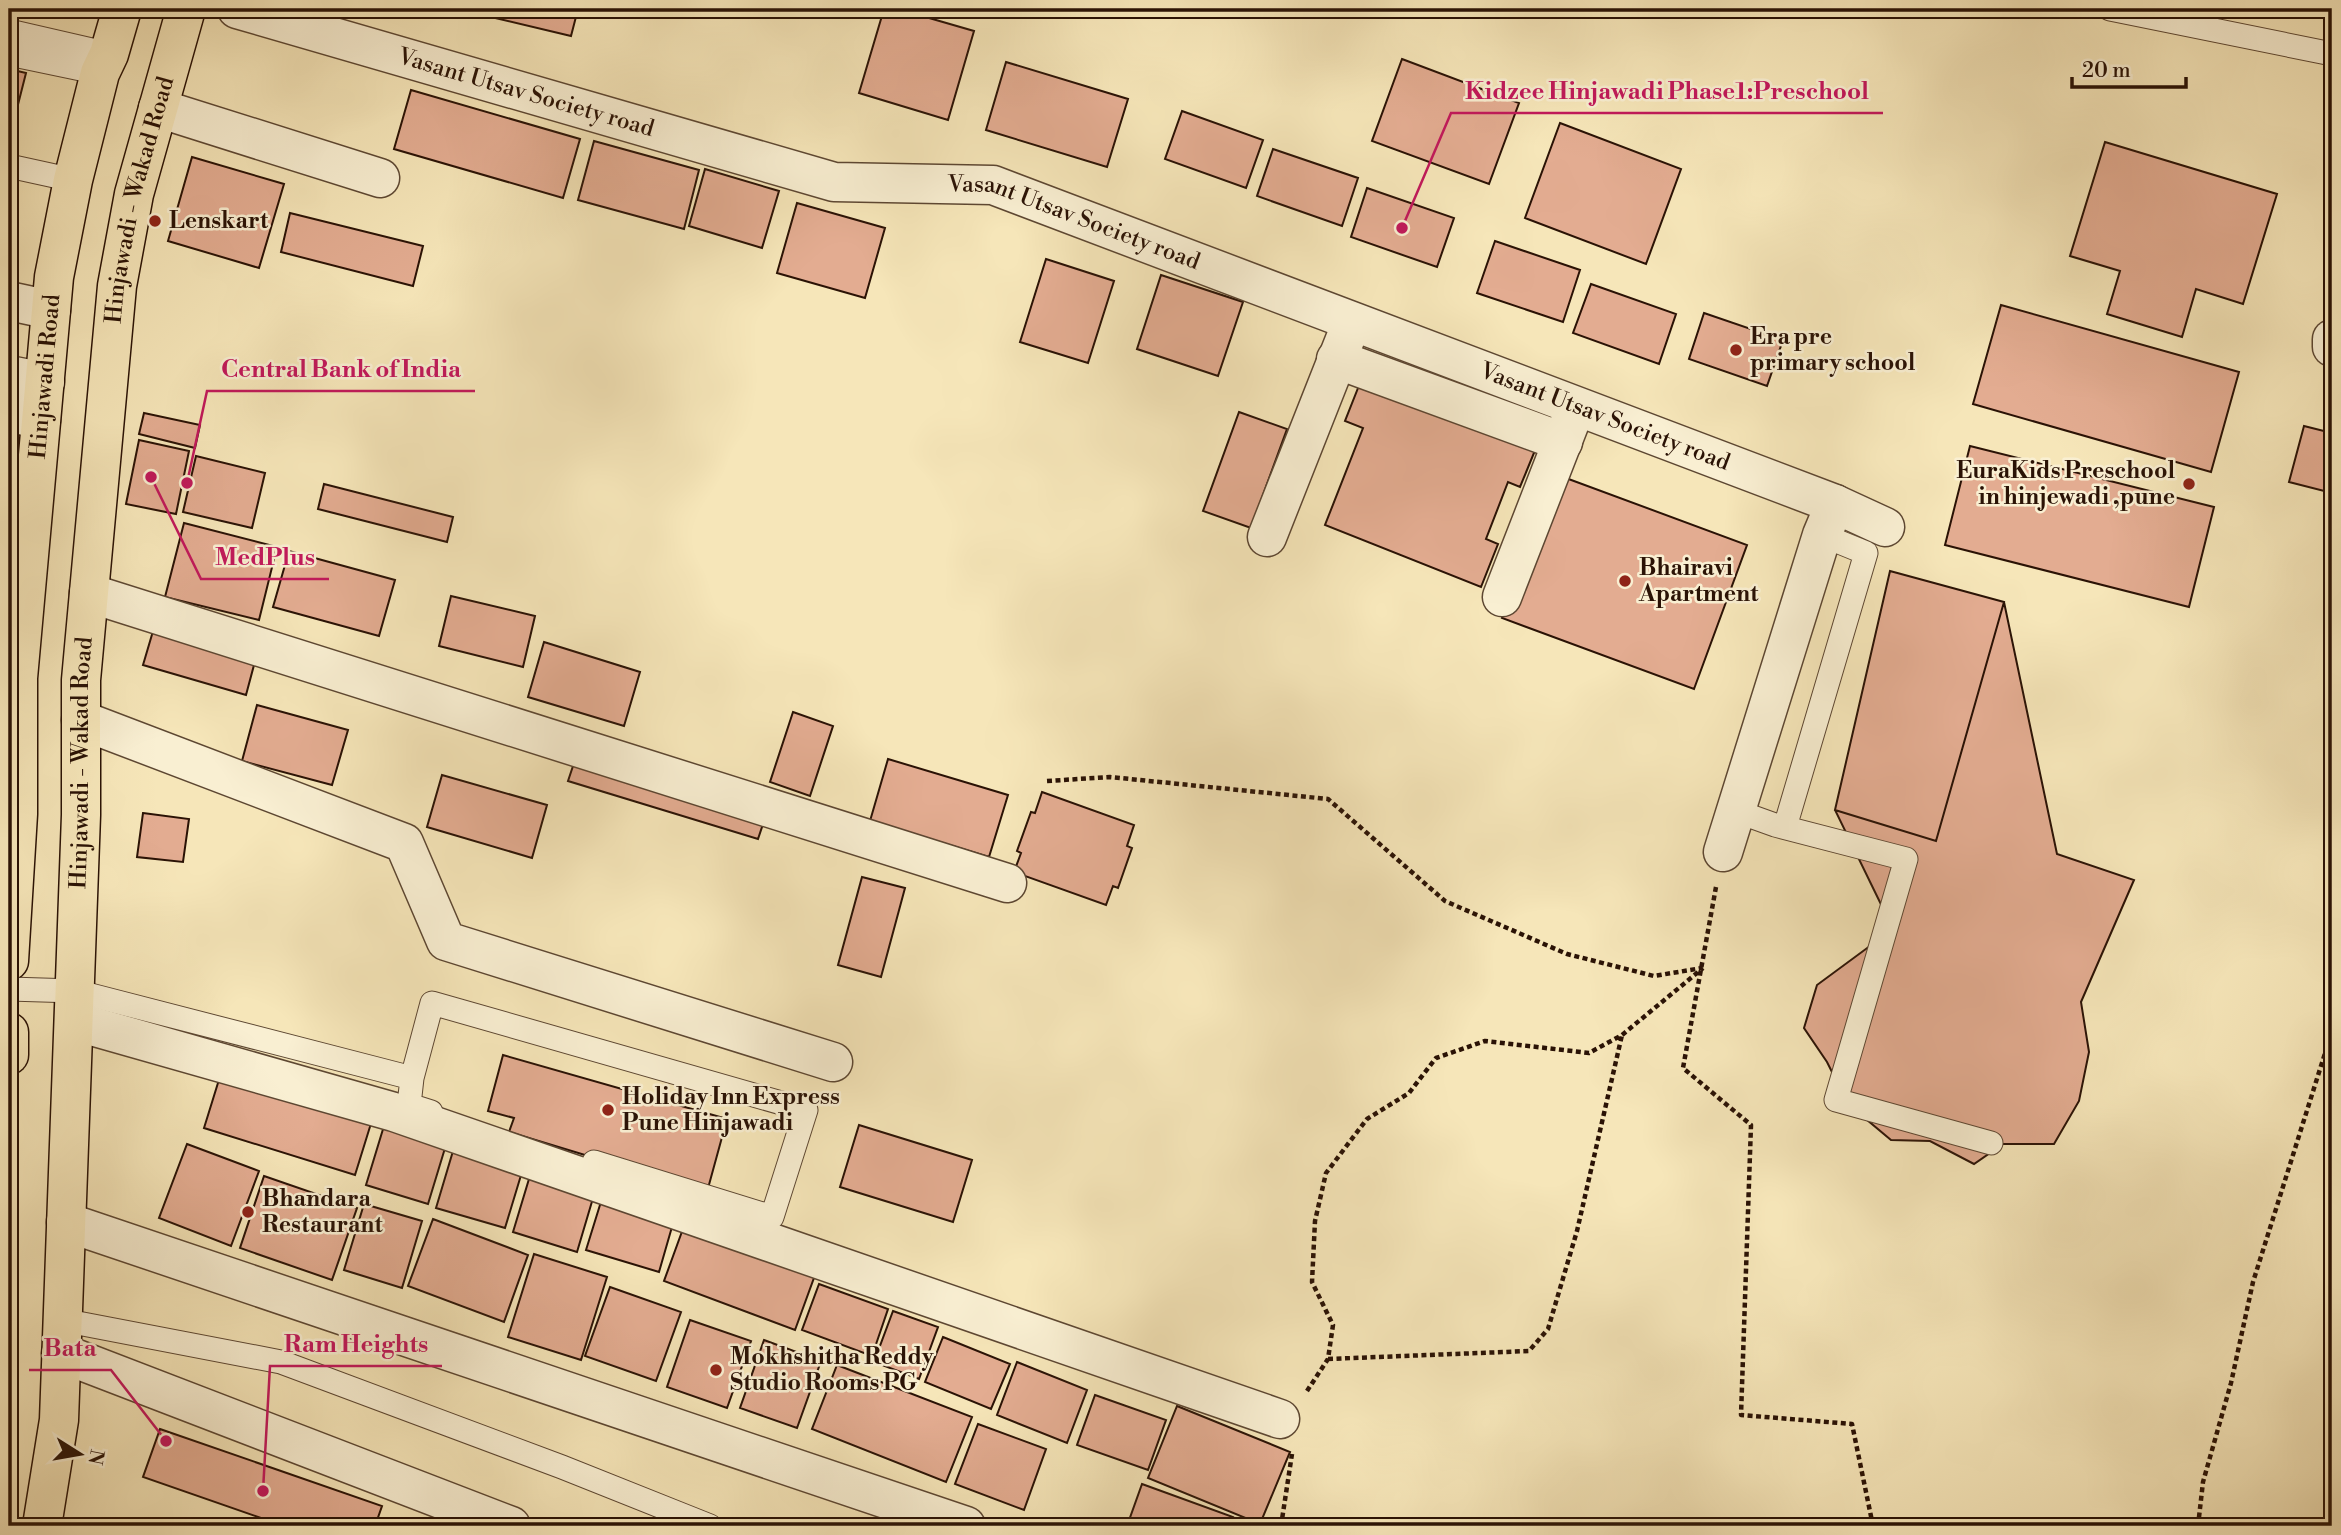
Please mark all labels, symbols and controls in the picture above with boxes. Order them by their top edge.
street label: Vasant Utsav Society road [394,42,657,143]
scale bar [2072,46,2185,90]
text: 20 m [2082,58,2131,84]
callout: Kidzee Hinjawadi Phase1:Preschool [1451,68,1883,113]
street label: Hinjawadi - Wakad Road [100,73,180,325]
text: Kidzee Hinjawadi Phase1:Preschool [1465,77,1869,107]
street label: Vasant Utsav Society road [946,170,1204,276]
place label: Lenskart [169,207,269,235]
marker: Lenskart [147,213,163,229]
street label: Hinjawadi Road [24,293,66,460]
place label: Era pre primary school [1750,323,1916,377]
marker: Era pre primary school [1728,342,1744,358]
callout: Central Bank of India [207,346,475,391]
text: Central Bank of India [221,355,462,385]
street label: Vasant Utsav Society road [1475,356,1734,477]
place label: EuraKids Preschool in hinjewadi ,pune [1956,457,2175,511]
marker: EuraKids Preschool in hinjewadi ,pune [2181,476,2197,492]
callout: MedPlus [201,534,329,579]
text: MedPlus [215,543,315,573]
place label: Bhairavi Apartment [1638,554,1759,608]
marker: Bhairavi Apartment [1617,573,1633,589]
street label: Hinjawadi - Wakad Road [64,635,99,889]
place label: Holiday Inn Express Pune Hinjawadi [622,1083,840,1137]
marker: Holiday Inn Express Pune Hinjawadi [600,1102,616,1118]
place label: Bhandara Restaurant [262,1185,383,1239]
marker: Bhandara Restaurant [240,1204,256,1220]
callout: Ram Heights [270,1321,442,1366]
callout: Bata [29,1325,111,1370]
text: Ram Heights [284,1330,428,1360]
text: Bata [43,1334,98,1364]
place label: Mokhshitha Reddy Studio Rooms PG [730,1343,934,1397]
marker: Mokhshitha Reddy Studio Rooms PG [708,1362,724,1378]
north arrow [46,1420,116,1490]
text: N [82,1447,109,1467]

